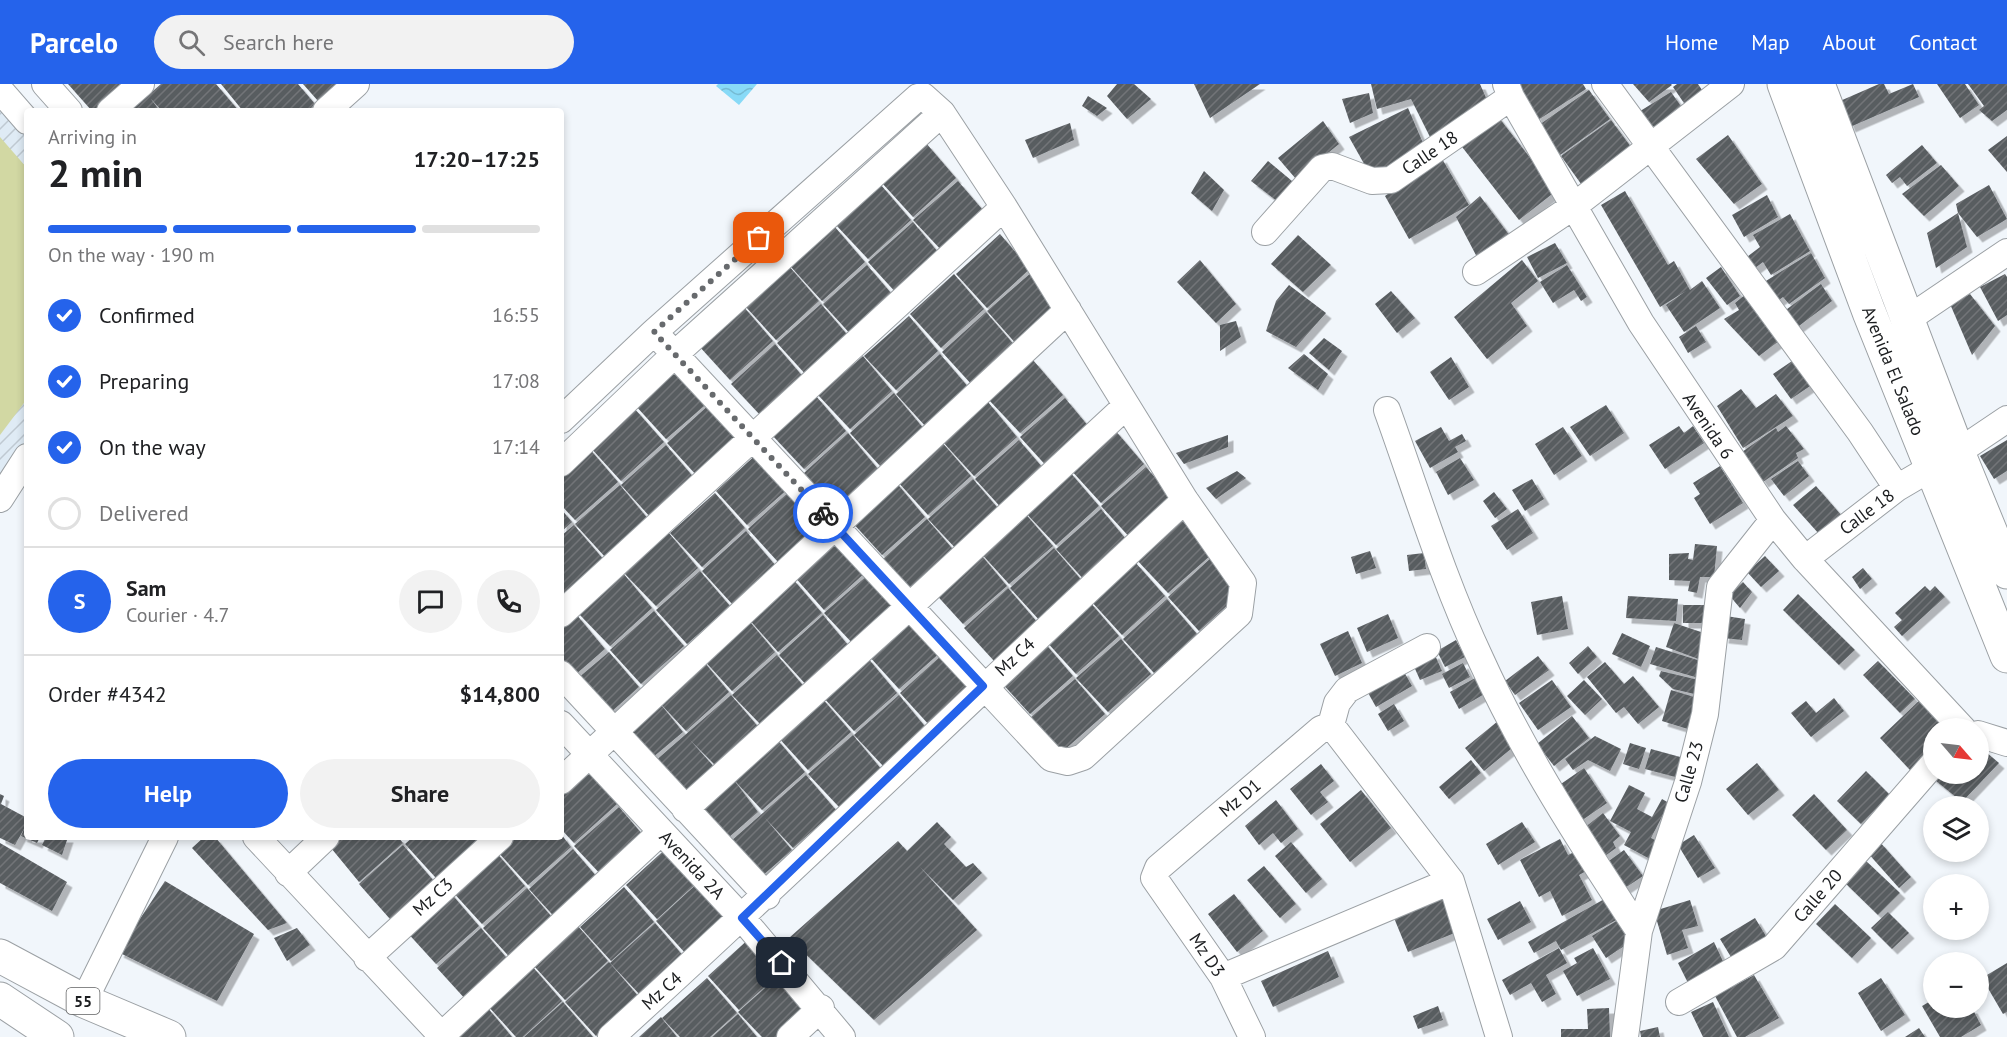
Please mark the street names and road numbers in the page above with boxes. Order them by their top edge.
street label: Calle 18 [1397,125,1462,180]
street label: Avenida El Salado [1857,303,1930,439]
street label: Avenida 6 [1678,388,1739,463]
street label: Calle 18 [1835,483,1899,540]
street label: Mz C4 [990,632,1040,681]
street label: Calle 23 [1669,738,1708,805]
street label: Mz D1 [1214,773,1266,822]
street label: Avenida 2A [655,825,730,904]
street label: Calle 20 [1788,864,1847,927]
street label: Mz C3 [408,872,458,921]
street label: Mz D3 [1184,928,1230,981]
street label: Mz C4 [637,966,687,1015]
road number: 55 [66,988,100,1014]

